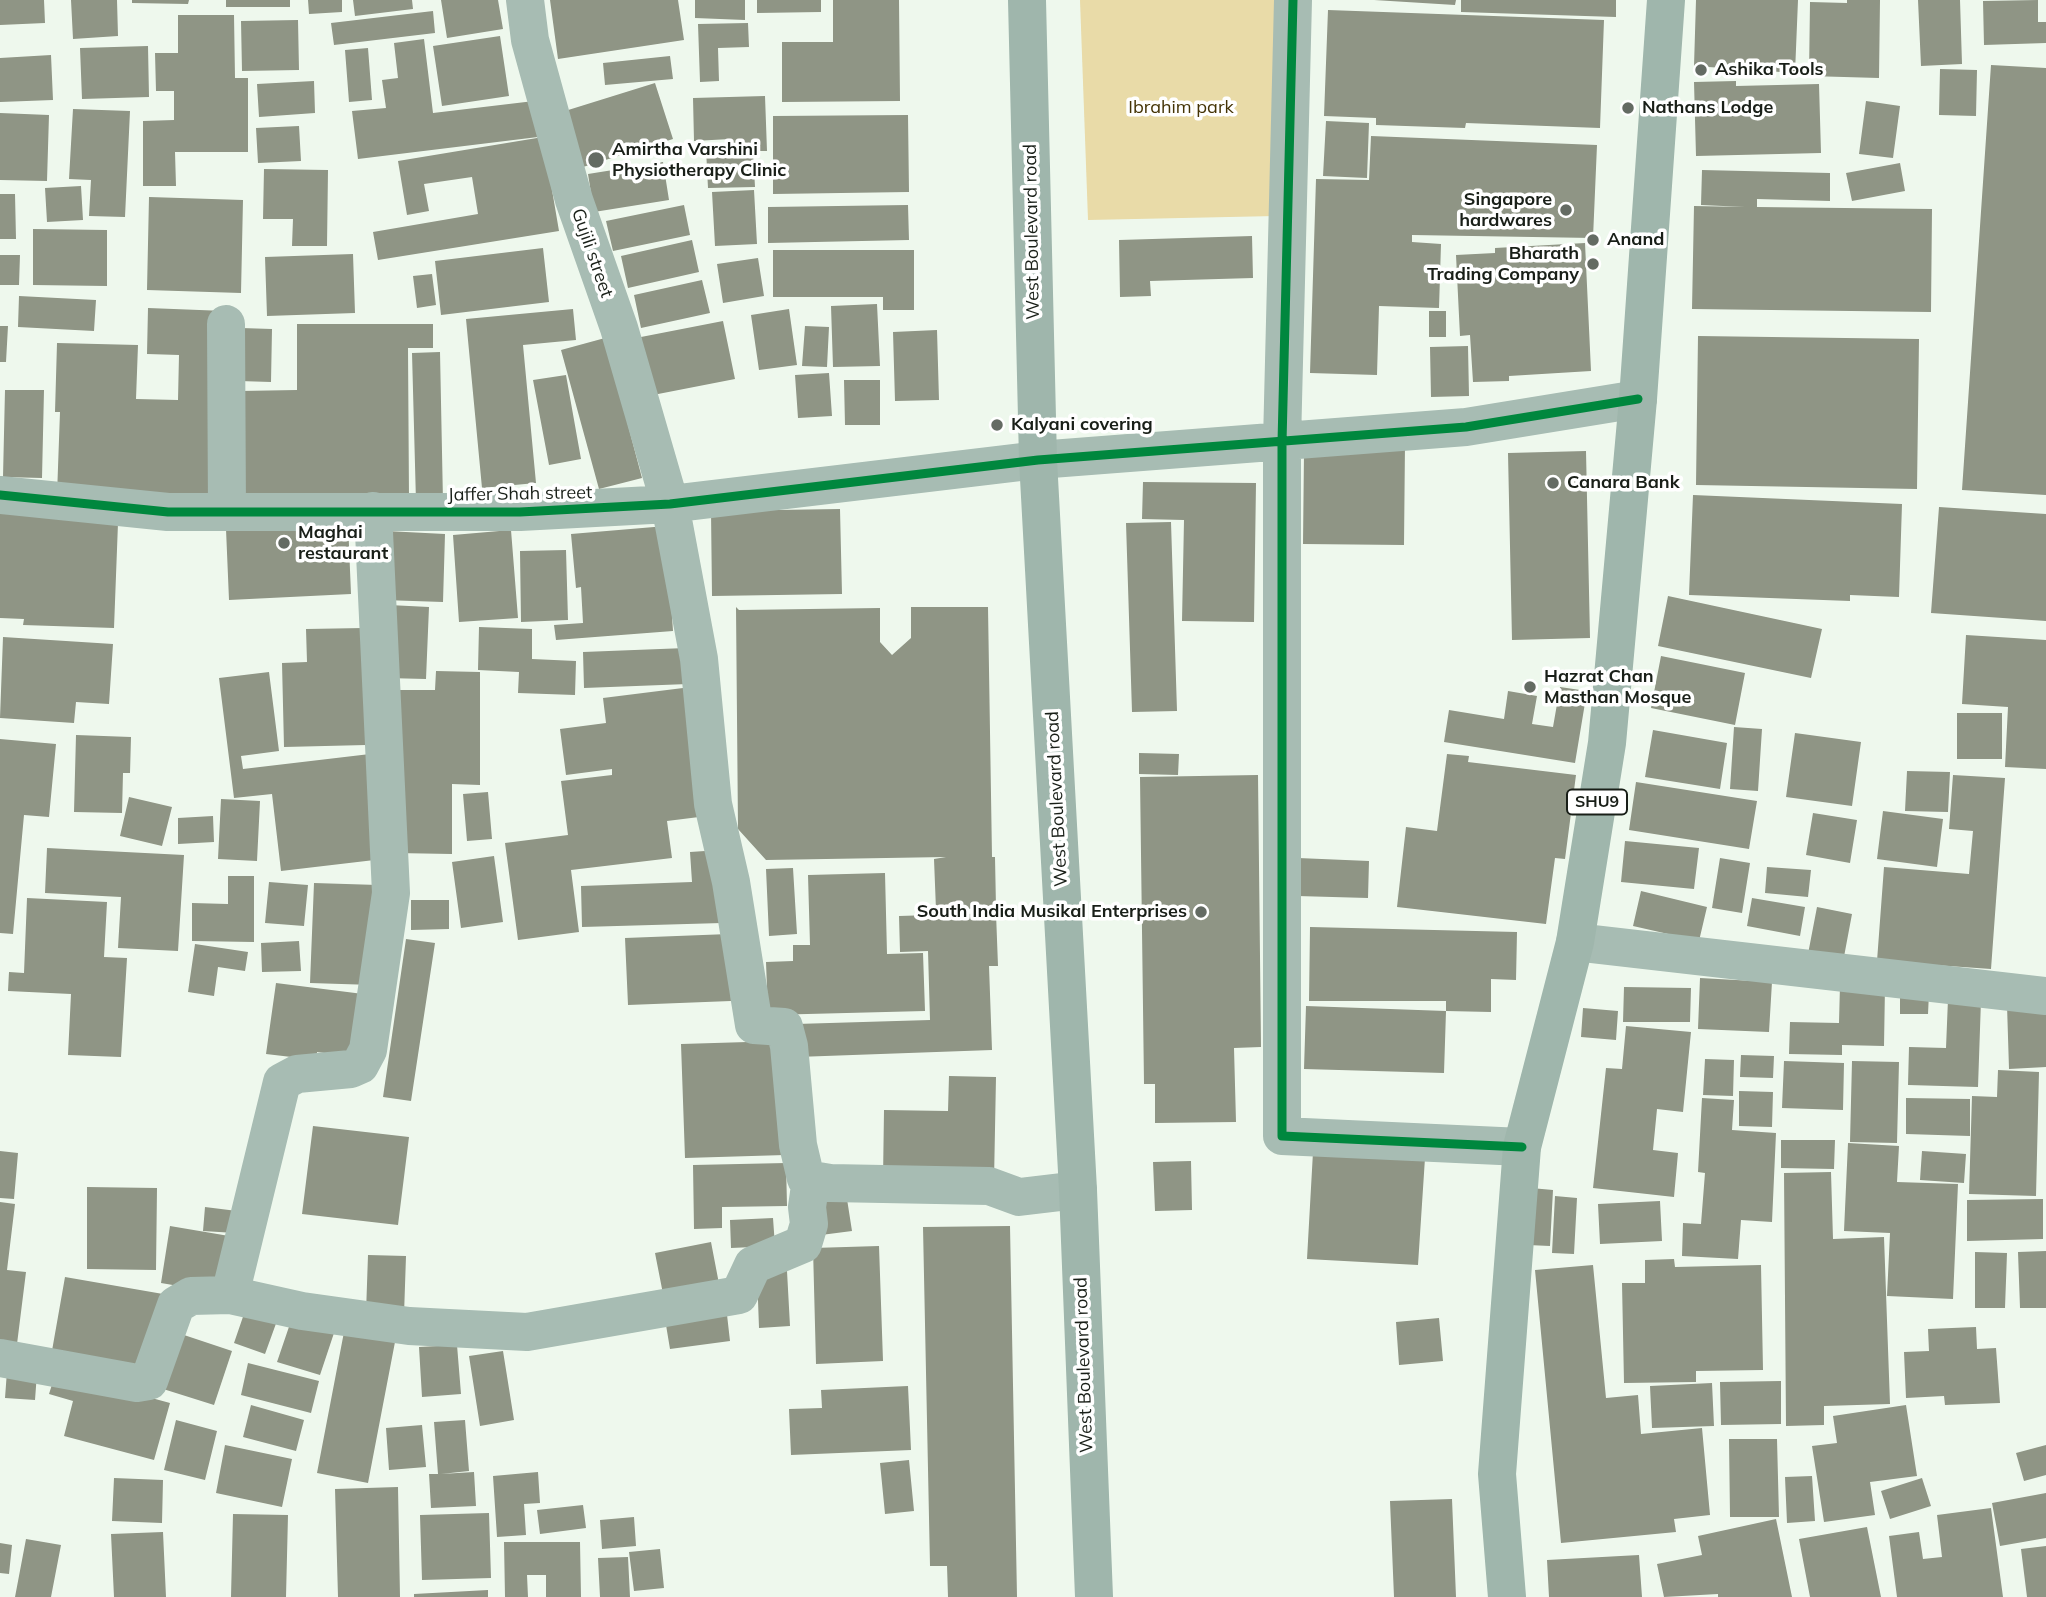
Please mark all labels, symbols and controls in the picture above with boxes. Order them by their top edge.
place label: Ashika Tools [1715,59,1824,81]
marker: Ashika Tools [1693,62,1709,78]
park label: Ibrahim park [1128,97,1234,119]
place label: Nathans Lodge [1642,97,1773,119]
marker: Nathans Lodge [1620,100,1636,116]
place label: Amirtha Varshini Physiotherapy Clinic [612,139,786,182]
street label: West Boulevard road [1020,144,1044,320]
marker: Amirtha Varshini Physiotherapy Clinic [586,150,606,170]
place label: Singapore hardwares [1459,189,1552,232]
marker: Singapore hardwares [1558,202,1574,218]
street label: Gujili street [567,206,617,300]
place label: Anand [1607,229,1665,251]
marker: Anand [1585,232,1601,248]
place label: Bharath Trading Company [1427,243,1579,286]
marker: Bharath Trading Company [1585,256,1601,272]
place label: Kalyani covering [1011,414,1153,436]
marker: Kalyani covering [989,417,1005,433]
place label: Canara Bank [1567,472,1680,494]
marker: Canara Bank [1545,475,1561,491]
street label: Jaffer Shah street [448,482,592,506]
place label: Maghai restaurant [298,522,388,564]
marker: Maghai restaurant [276,535,292,551]
place label: Hazrat Chan Masthan Mosque [1544,666,1691,708]
marker: Hazrat Chan Masthan Mosque [1522,679,1538,695]
street label: West Boulevard road [1042,711,1072,887]
road number: SHU9 [1567,790,1627,814]
place label: South India Musikal Enterprises [917,901,1187,923]
marker: South India Musikal Enterprises [1193,904,1209,920]
street label: West Boulevard road [1070,1277,1098,1453]

